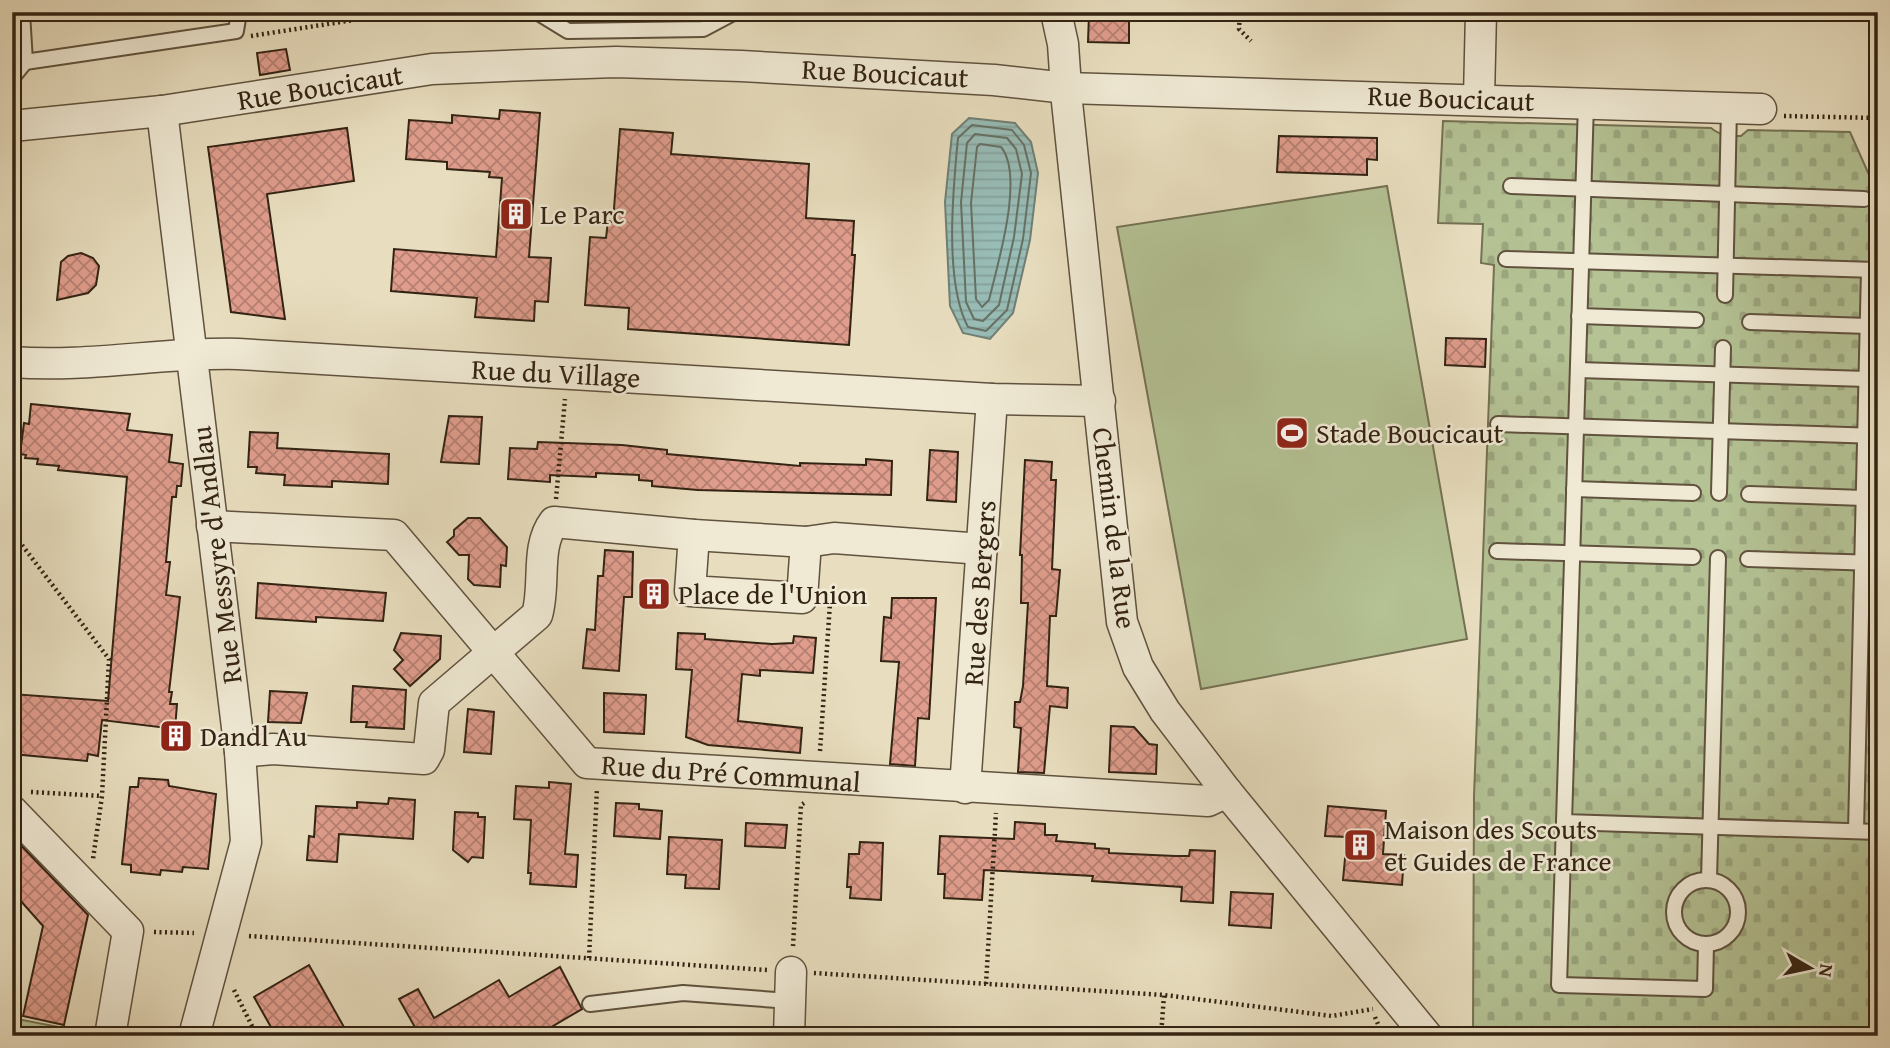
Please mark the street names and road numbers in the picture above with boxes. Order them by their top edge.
street label: Rue Boucicaut [801,48,970,97]
street label: Rue Boucicaut [234,53,406,120]
street label: Rue Boucicaut [1367,74,1535,121]
street label: Rue du Village [471,348,642,397]
street label: Rue Messyre d'Andlau [179,424,252,686]
street label: Chemin de la Rue [1083,425,1148,631]
street label: Rue des Bergers [952,499,1005,687]
street label: Rue du Pré Communal [600,743,862,802]

